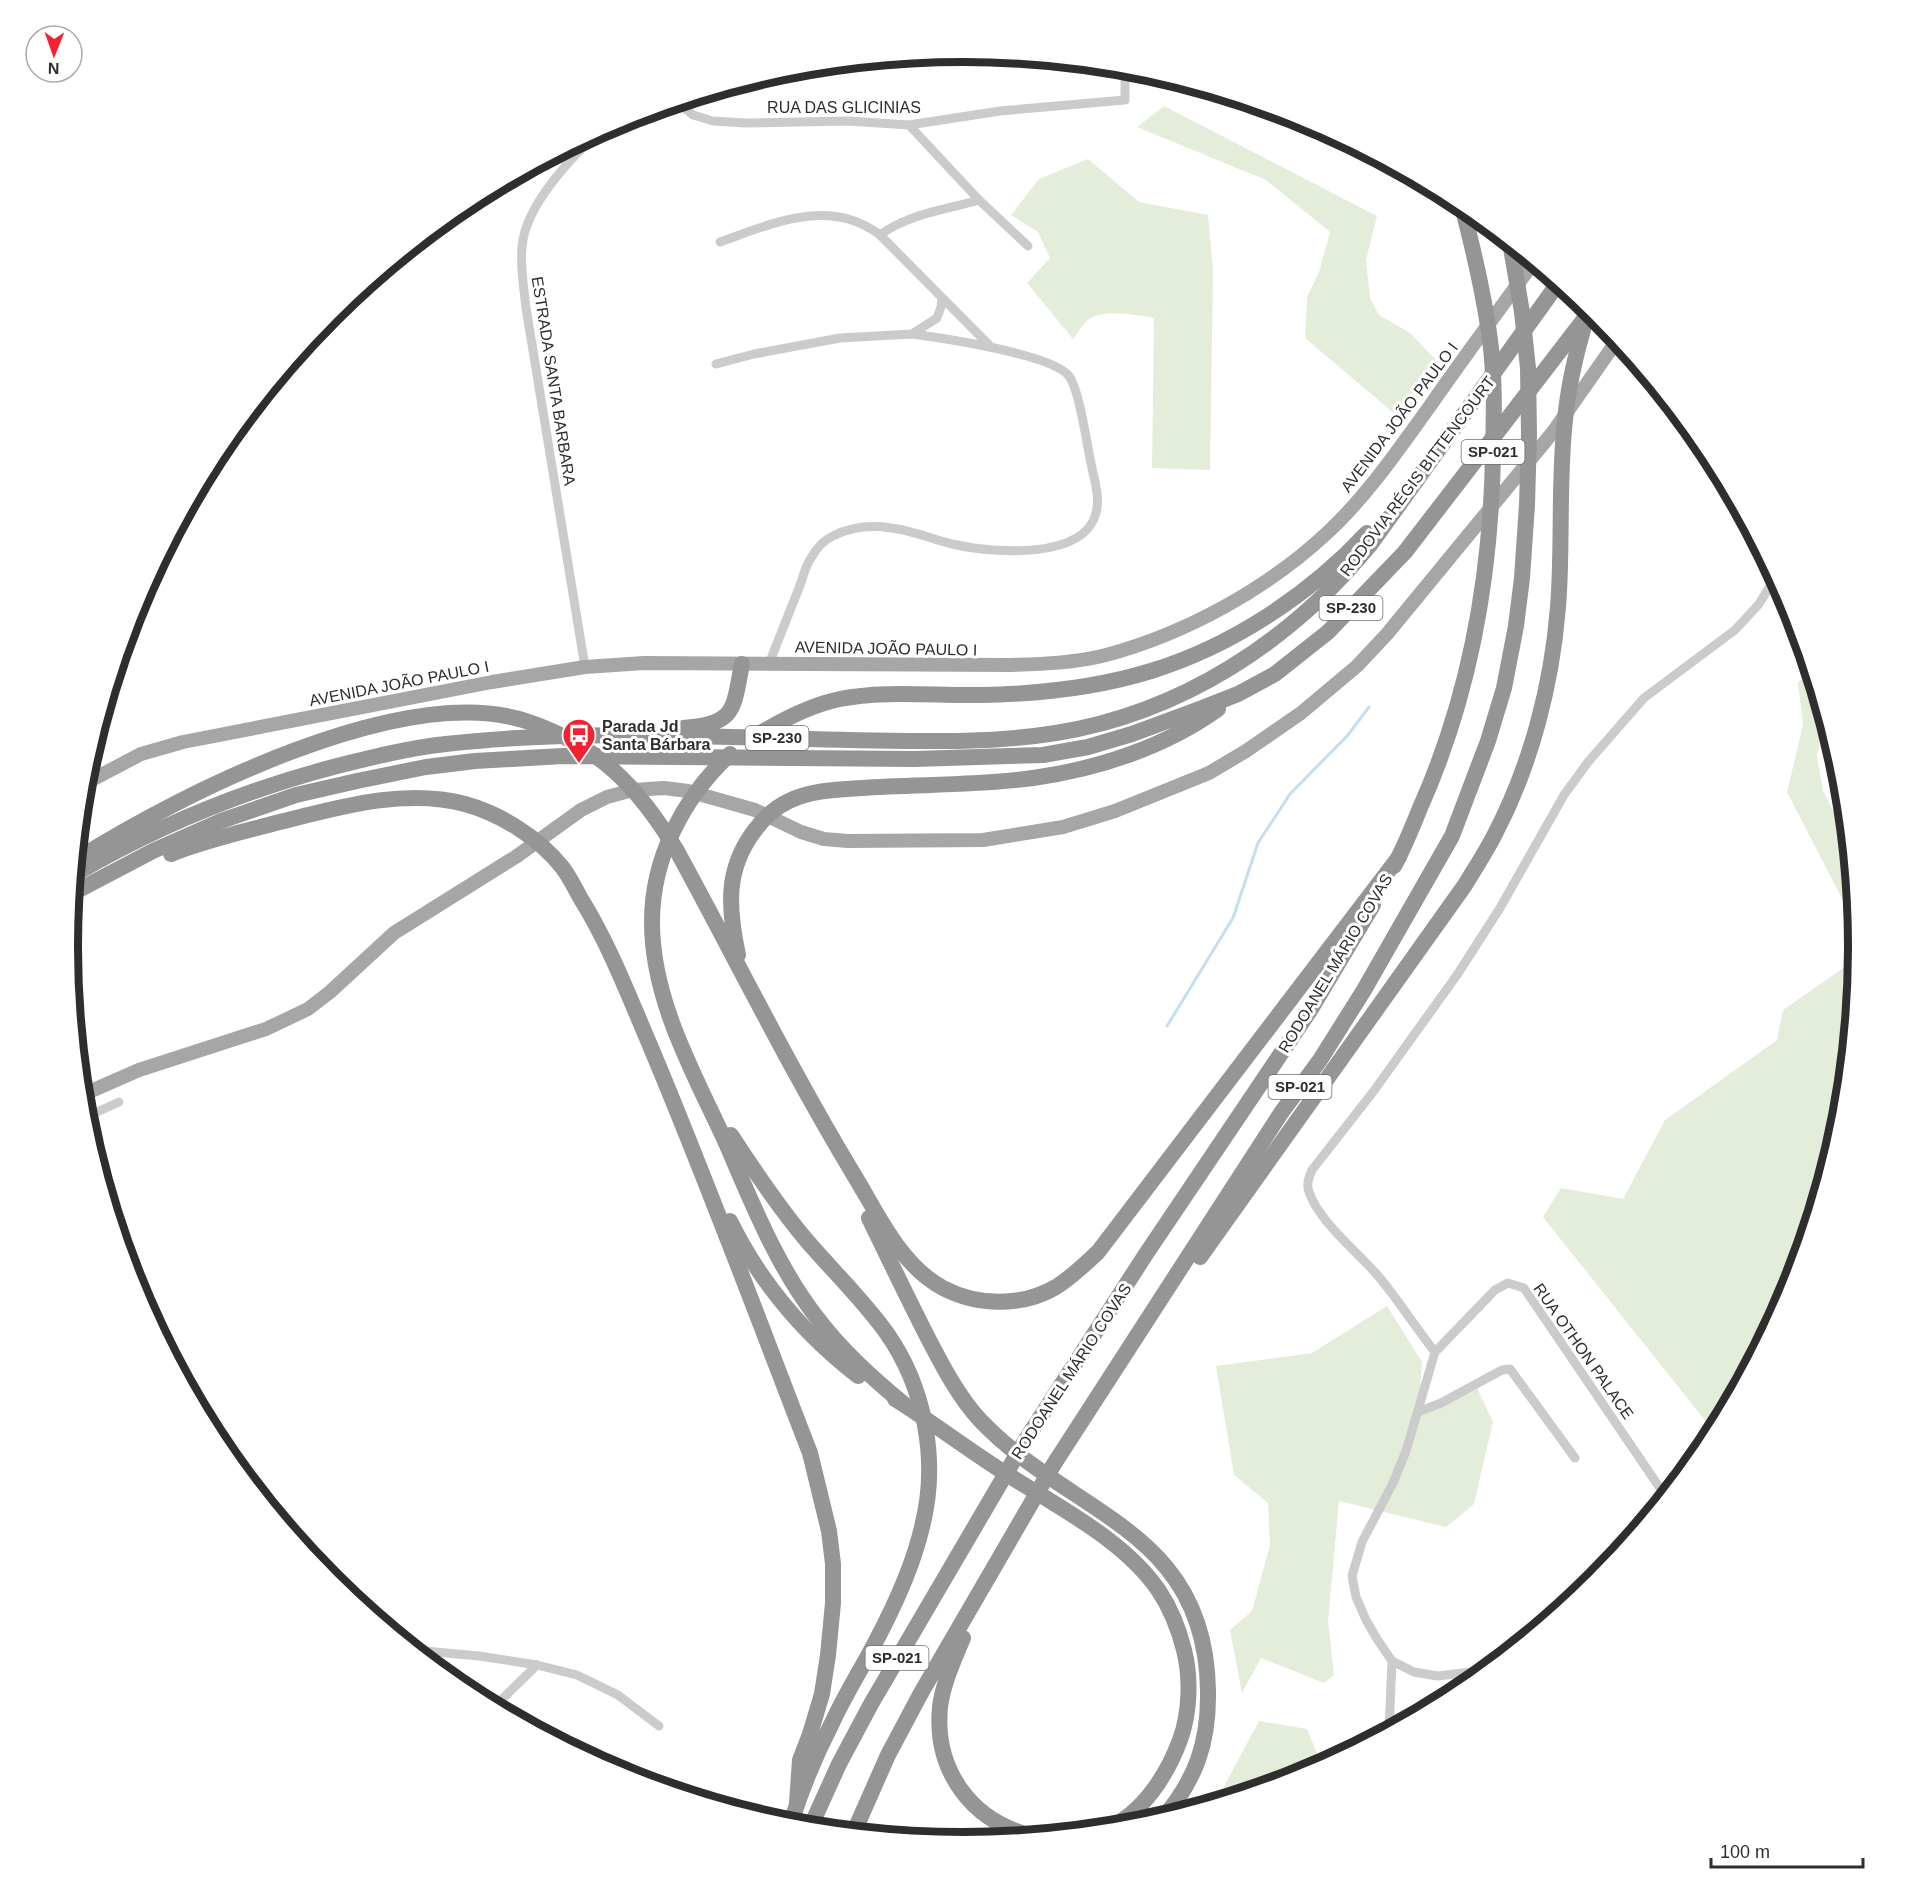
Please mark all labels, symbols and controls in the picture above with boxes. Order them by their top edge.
north arrow [24,24,84,84]
text: N [48,60,60,77]
street label: RUA DAS GLICINIAS [767,99,921,116]
street label: ESTRADA SANTA BARBARA [529,275,578,487]
street label: AVENIDA JOÃO PAULO I [1336,338,1461,495]
street label: RODOVIA RÉGIS BITTENCOURT [1336,373,1498,579]
road number: SP-021 [1462,440,1524,464]
road number: SP-230 [1320,596,1382,620]
street label: AVENIDA JOÃO PAULO I [795,636,977,659]
street label: AVENIDA JOÃO PAULO I [307,656,490,709]
bus stop icon: Parada Jd Santa Bárbara [561,717,597,764]
place label: Parada Jd Santa Bárbara [602,718,711,753]
road number: SP-230 [746,726,808,750]
street label: RODOANEL MÁRIO COVAS [1274,870,1396,1056]
road number: SP-021 [1268,1075,1332,1099]
street label: RODOANEL MÁRIO COVAS [1008,1280,1134,1462]
street label: RUA OTHON PALACE [1530,1280,1637,1422]
road number: SP-021 [866,1646,928,1670]
scale bar [1711,1831,1862,1869]
text: 100 m [1720,1842,1770,1862]

